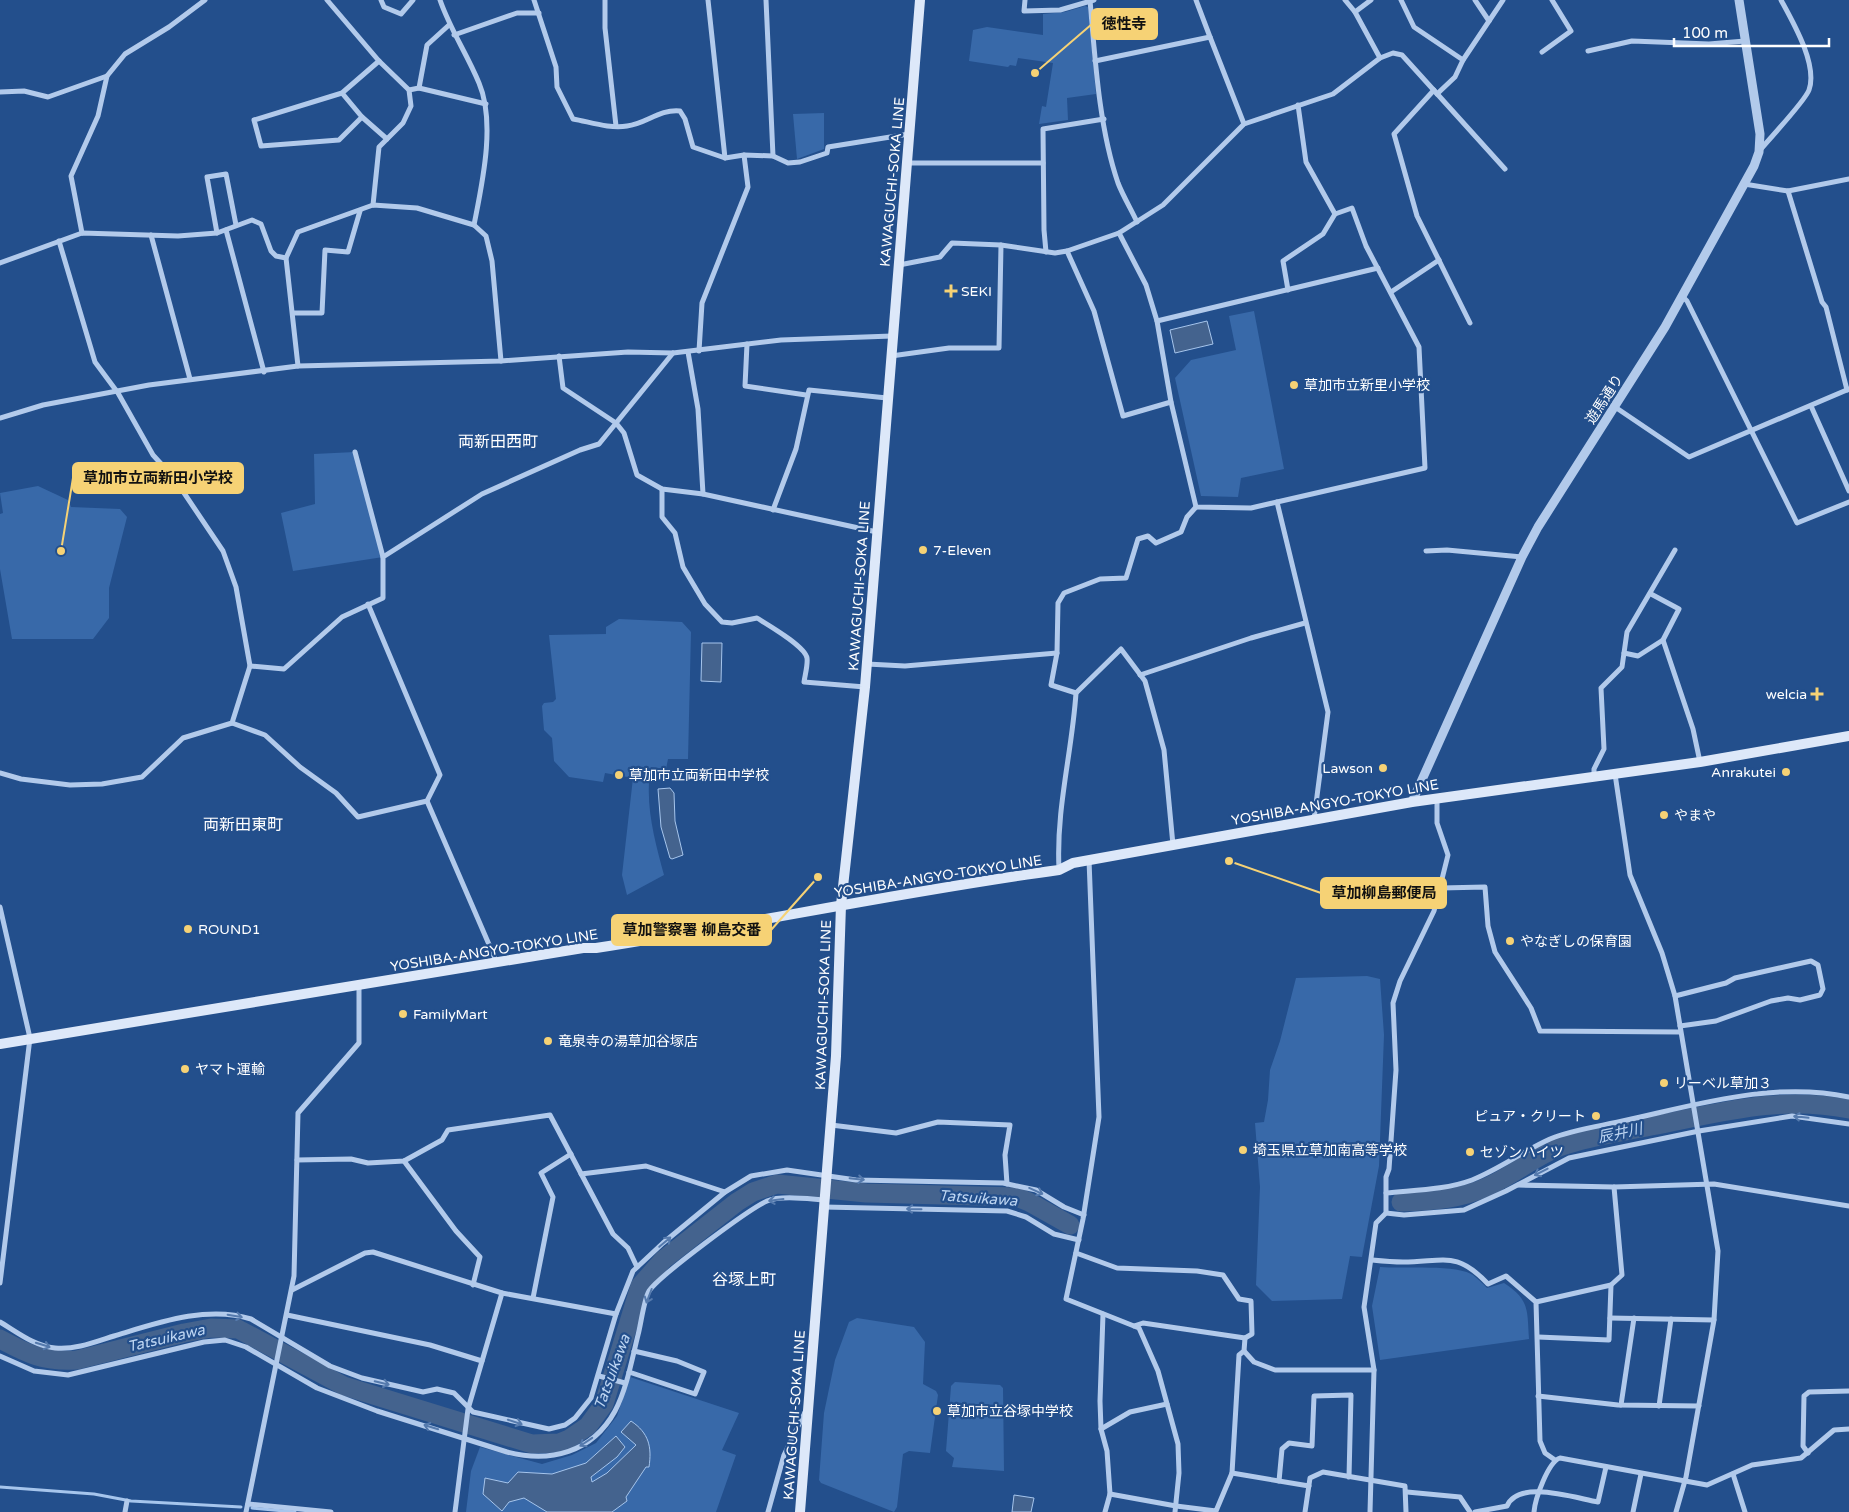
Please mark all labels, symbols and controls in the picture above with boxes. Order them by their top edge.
callout: 徳性寺 [1092,9,1157,39]
text: 徳性寺 [1101,15,1147,33]
scale bar [1674,15,1829,47]
text: 100 m [1682,24,1728,42]
street label: KAWAGUCHI-SOKA LINE [877,96,908,268]
place label: SEKI [961,283,992,300]
marker: SEKI [945,285,957,297]
street label: 遊馬通り [1582,371,1627,427]
place label: 草加市立新里小学校 [1304,377,1430,394]
marker: 草加市立新里小学校 [1288,379,1300,391]
district label: 両新田西町 [458,432,538,452]
callout: 草加市立両新田小学校 [73,463,243,493]
text: 草加市立両新田小学校 [83,469,233,487]
street label: KAWAGUCHI-SOKA LINE [845,500,874,672]
place label: 7-Eleven [933,542,991,559]
marker: 7-Eleven [917,544,929,556]
place label: welcia [1766,686,1807,703]
marker: welcia [1811,688,1823,700]
place label: Lawson [1322,760,1373,777]
marker: Lawson [1377,762,1389,774]
place label: Anrakutei [1711,764,1776,781]
marker: Anrakutei [1780,766,1792,778]
place label: 草加市立両新田中学校 [629,767,769,784]
marker: 草加市立両新田中学校 [613,769,625,781]
street label: YOSHIBA-ANGYO-TOKYO LINE [1230,776,1440,829]
place label: やまや [1674,807,1716,824]
marker: やまや [1658,809,1670,821]
district label: 両新田東町 [203,815,283,835]
street label: YOSHIBA-ANGYO-TOKYO LINE [833,852,1043,901]
callout: 草加柳島郵便局 [1321,878,1446,908]
text: 草加柳島郵便局 [1331,884,1437,902]
callout: 草加警察署 柳島交番 [612,915,771,945]
street label: KAWAGUCHI-SOKA LINE [812,920,835,1090]
place label: ROUND1 [198,921,261,938]
text: 草加警察署 柳島交番 [623,921,761,939]
marker: ROUND1 [182,923,194,935]
street label: YOSHIBA-ANGYO-TOKYO LINE [389,926,599,975]
place label: やなぎしの保育園 [1520,933,1632,950]
marker: やなぎしの保育園 [1504,935,1516,947]
place label: FamilyMart [413,1006,488,1023]
marker: FamilyMart [397,1008,409,1020]
place label: 竜泉寺の湯草加谷塚店 [558,1033,698,1050]
marker: 竜泉寺の湯草加谷塚店 [542,1035,554,1047]
place label: ヤマト運輸 [195,1061,265,1078]
marker: ヤマト運輸 [179,1063,191,1075]
place label: リーベル草加３ [1674,1075,1772,1092]
marker: リーベル草加３ [1658,1077,1670,1089]
place label: ピュア・クリート [1474,1108,1586,1125]
marker: ピュア・クリート [1590,1110,1602,1122]
one-way arrow [1793,1112,1809,1122]
water label: 辰井川 [1596,1119,1646,1146]
place label: 埼玉県立草加南高等学校 [1253,1142,1407,1159]
marker: 埼玉県立草加南高等学校 [1237,1144,1249,1156]
place label: セゾンハイツ [1480,1144,1564,1161]
marker: セゾンハイツ [1464,1146,1476,1158]
one-way arrow [1534,1168,1549,1177]
one-way arrow [849,1174,865,1184]
water label: Tatsuikawa [938,1186,1018,1210]
one-way arrow [1028,1186,1043,1196]
one-way arrow [768,1195,784,1205]
one-way arrow [906,1204,922,1214]
one-way arrow [659,1236,672,1247]
district label: 谷塚上町 [712,1270,776,1290]
one-way arrow [643,1289,653,1304]
one-way arrow [227,1311,243,1321]
water label: Tatsuikawa [126,1320,207,1356]
street label: KAWAGUCHI-SOKA LINE [780,1329,809,1501]
water label: Tatsuikawa [590,1331,634,1412]
one-way arrow [35,1340,51,1350]
one-way arrow [373,1379,389,1388]
place label: 草加市立谷塚中学校 [947,1403,1073,1420]
marker: 草加市立谷塚中学校 [931,1405,943,1417]
one-way arrow [506,1418,522,1427]
one-way arrow [424,1422,440,1432]
one-way arrow [579,1437,593,1447]

